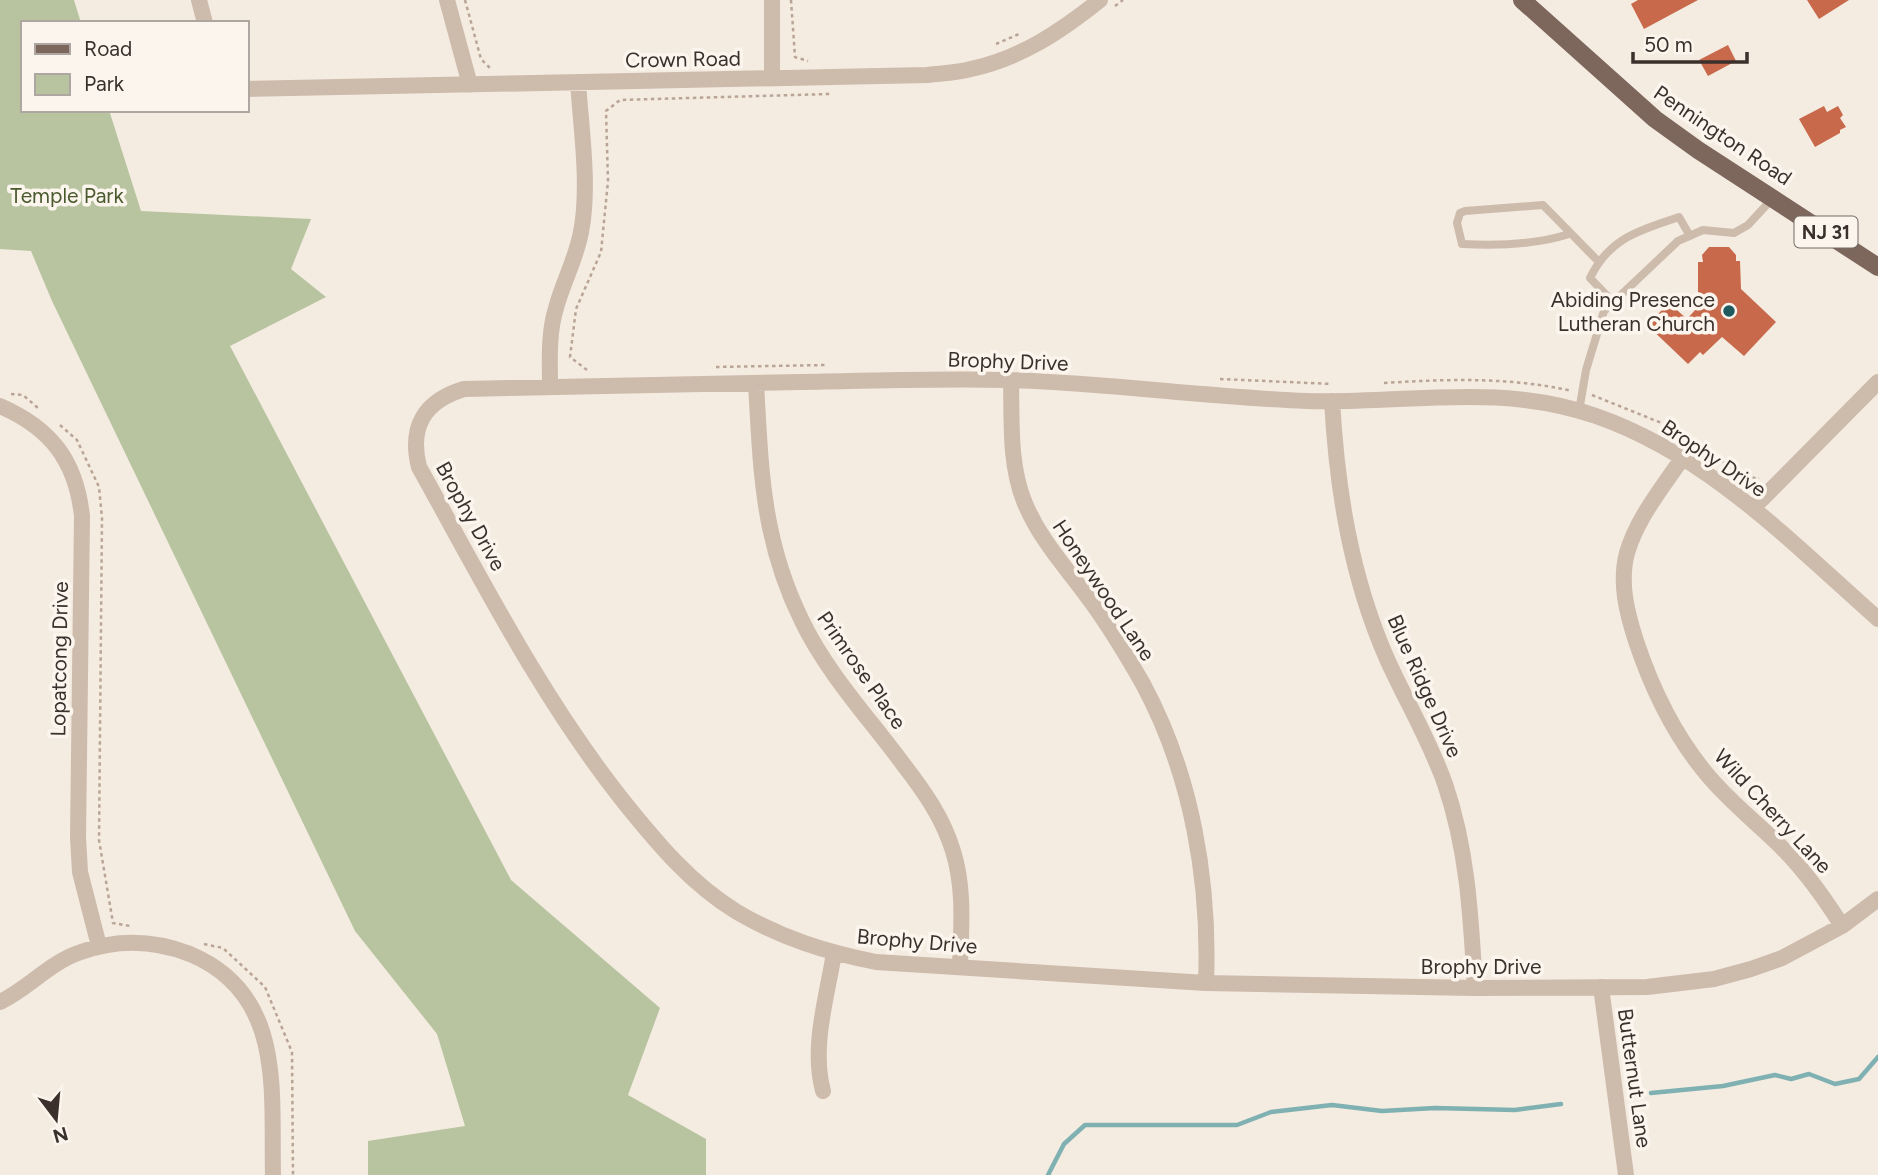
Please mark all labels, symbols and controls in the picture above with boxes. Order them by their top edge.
legend [21,21,248,112]
scale bar [1633,21,1747,65]
text: 50 m [1644,32,1693,57]
text: Road [84,36,132,61]
street label: Crown Road [625,45,741,73]
text: Park [84,71,125,96]
street label: Pennington Road [1649,80,1797,190]
park label: Temple Park [10,183,124,208]
road number: NJ 31 [1794,216,1857,248]
place label: Abiding Presence Lutheran Church [1551,287,1715,336]
marker: Abiding Presence Lutheran Church [1721,303,1737,319]
street label: Brophy Drive [947,346,1069,376]
street label: Brophy Drive [1657,414,1771,502]
street label: Brophy Drive [431,457,511,575]
street label: Honeywood Lane [1048,515,1160,665]
street label: Lopatcong Drive [45,581,73,737]
street label: Primrose Place [812,606,912,734]
street label: Blue Ridge Drive [1382,611,1468,761]
street label: Wild Cherry Lane [1709,744,1837,878]
street label: Brophy Drive [856,923,978,959]
street label: Brophy Drive [1421,954,1541,979]
street label: Butternut Lane [1613,1007,1657,1149]
north arrow [21,1084,91,1154]
text: N [50,1122,71,1148]

